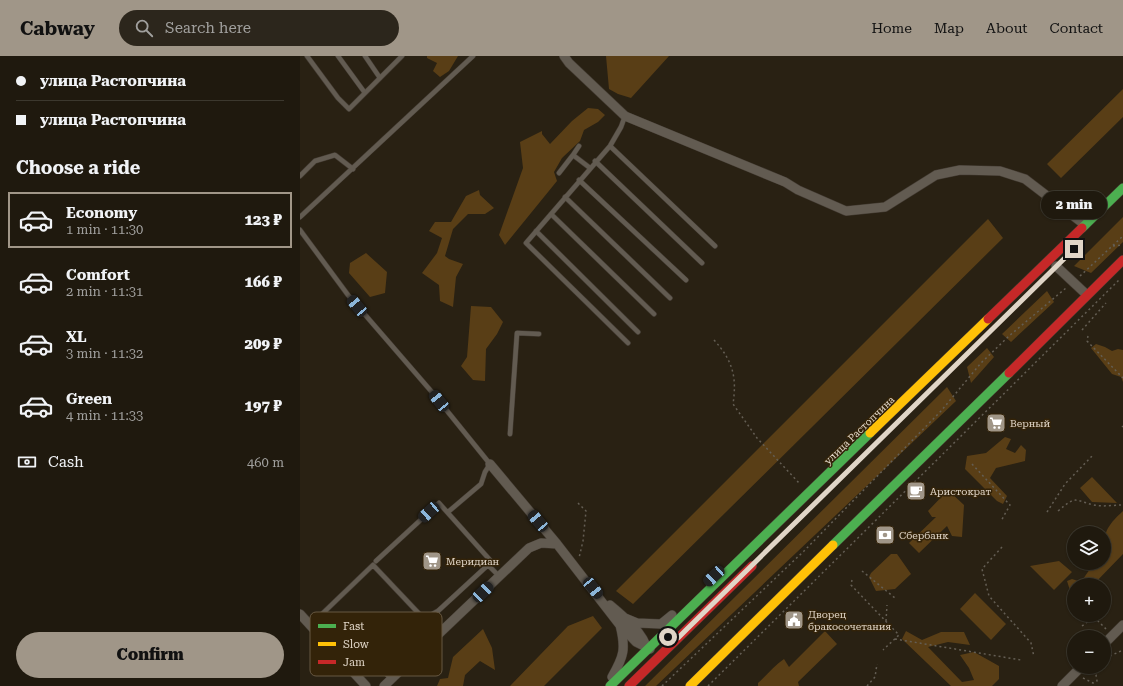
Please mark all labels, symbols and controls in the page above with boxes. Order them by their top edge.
search box [119,10,399,46]
text: Cabway [20,17,95,40]
icon: search [133,17,155,39]
text: Search here [165,19,251,37]
text: Home [871,20,912,36]
text: Map [934,20,964,36]
text: About [986,20,1028,36]
text: Contact [1050,20,1103,36]
text: улица Растопчина [40,72,186,90]
text: улица Растопчина [40,111,186,129]
text: Choose a ride [16,157,140,178]
callout: 2 min [1041,191,1107,219]
text: 2 min [1056,197,1092,212]
icon: car [18,202,54,238]
text: Economy [66,204,137,222]
text: 123 ₽ [245,211,282,229]
text: 1 min · 11:30 [66,222,143,237]
route end [1065,240,1083,258]
icon: car [18,264,54,300]
text: Comfort [66,266,130,284]
text: 166 ₽ [245,273,282,291]
text: 2 min · 11:31 [66,284,143,299]
car [345,293,369,319]
icon: car [18,326,54,362]
text: XL [66,328,87,346]
text: 209 ₽ [245,335,282,353]
text: 3 min · 11:32 [66,346,143,361]
icon: car [18,388,54,424]
car [427,388,451,414]
text: Green [66,390,112,408]
street label: улица Растопчина [822,394,897,467]
text: 197 ₽ [245,397,282,415]
text: 4 min · 11:33 [66,408,143,423]
supermarket icon: Верный [985,412,1007,434]
place label: Верный [1010,418,1050,429]
icon: cash [16,451,38,473]
text: Cash [48,453,84,471]
text: 460 m [247,455,284,470]
cafe icon: Аристократ [905,480,927,502]
place label: Аристократ [930,486,991,497]
car [416,500,442,524]
car [526,508,550,534]
bank icon: Сбербанк [874,524,896,546]
map controls [1067,526,1111,674]
button: layers [1067,526,1111,570]
place label: Сбербанк [899,530,949,541]
supermarket icon: Меридиан [421,550,443,572]
place label: Меридиан [446,556,500,567]
car [701,563,727,589]
car [581,575,605,601]
button: + [1067,578,1111,622]
car [470,579,496,605]
public building icon: Дворец бракосочетания [783,609,805,631]
place label: Дворец бракосочетания [808,609,891,632]
legend [310,612,442,676]
text: Fast [343,620,364,633]
route start [659,628,677,646]
button: − [1067,630,1111,674]
button: Confirm [16,632,284,678]
text: Slow [343,638,370,651]
text: Jam [343,656,365,669]

